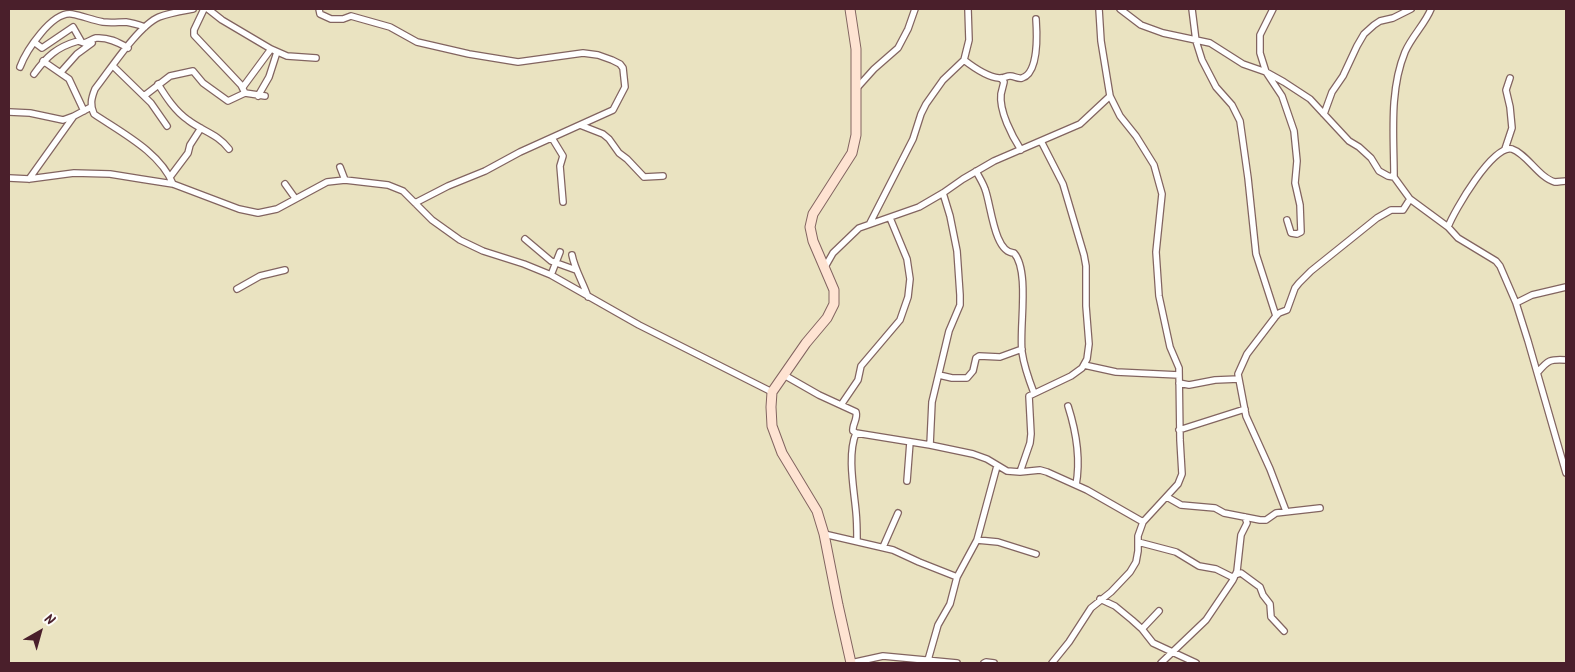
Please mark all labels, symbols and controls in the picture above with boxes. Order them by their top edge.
north arrow [15,607,65,657]
text: N [39,609,59,632]

